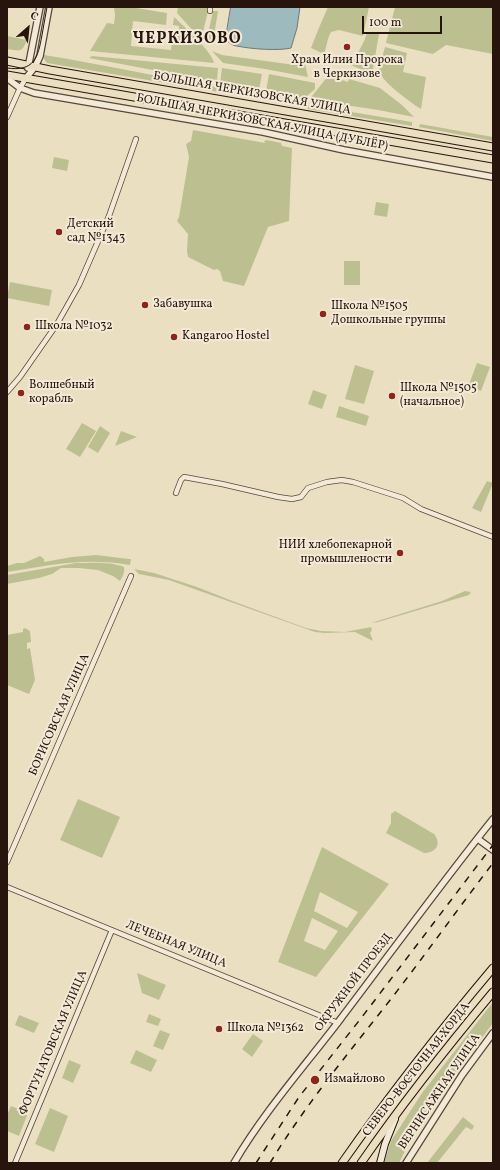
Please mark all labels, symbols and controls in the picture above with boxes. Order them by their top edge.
north arrow [8,8,48,48]
scale bar [364,8,444,34]
text: С [27,9,40,25]
text: 100 m [369,15,401,31]
district label: ЧЕРКИЗОВО [132,30,242,50]
marker: Храм Илии Пророка в Черкизове [342,42,352,52]
place label: Храм Илии Пророка в Черкизове [291,54,403,82]
street label: БОЛЬШАЯ ЧЕРКИЗОВСКАЯ УЛИЦА [152,69,352,119]
street label: БОЛЬШАЯ ЧЕРКИЗОВСКАЯ УЛИЦА (ДУБЛЁР) [135,92,389,154]
place label: Детский сад №1343 [67,218,125,246]
marker: Детский сад №1343 [54,227,64,237]
place label: Забавушка [153,298,213,312]
marker: Забавушка [140,300,150,310]
place label: Школа №1505 Дошкольные группы [331,300,446,328]
marker: Школа №1505 Дошкольные группы [318,309,328,319]
place label: Школа №1032 [35,320,113,334]
marker: Школа №1032 [22,322,32,332]
place label: Kangaroo Hostel [182,330,270,344]
marker: Kangaroo Hostel [169,332,179,342]
place label: Волшебный корабль [29,379,95,407]
place label: Школа №1505 (начальное) [400,382,477,410]
marker: Волшебный корабль [16,388,26,398]
marker: Школа №1505 (начальное) [387,391,397,401]
place label: НИИ хлебопекарной промышлености [279,539,392,567]
marker: НИИ хлебопекарной промышлености [395,548,405,558]
street label: БОРИСОВСКАЯ УЛИЦА [27,652,93,778]
street label: ЛЕЧЕБНАЯ УЛИЦА [123,918,229,972]
street label: ОКРУЖНОЙ ПРОЕЗД [312,931,396,1035]
street label: ФОРТУНАТОВСКАЯ УЛИЦА [17,968,91,1118]
street label: СЕВЕРО-ВОСТОЧНАЯ ХОРДА [360,1000,474,1140]
place label: Школа №1362 [227,1022,304,1036]
marker: Школа №1362 [214,1024,224,1034]
street label: ВЕРНИСАЖНАЯ УЛИЦА [396,1031,484,1153]
place label: Измайлово [324,1073,385,1087]
marker: Измайлово [309,1074,321,1086]

